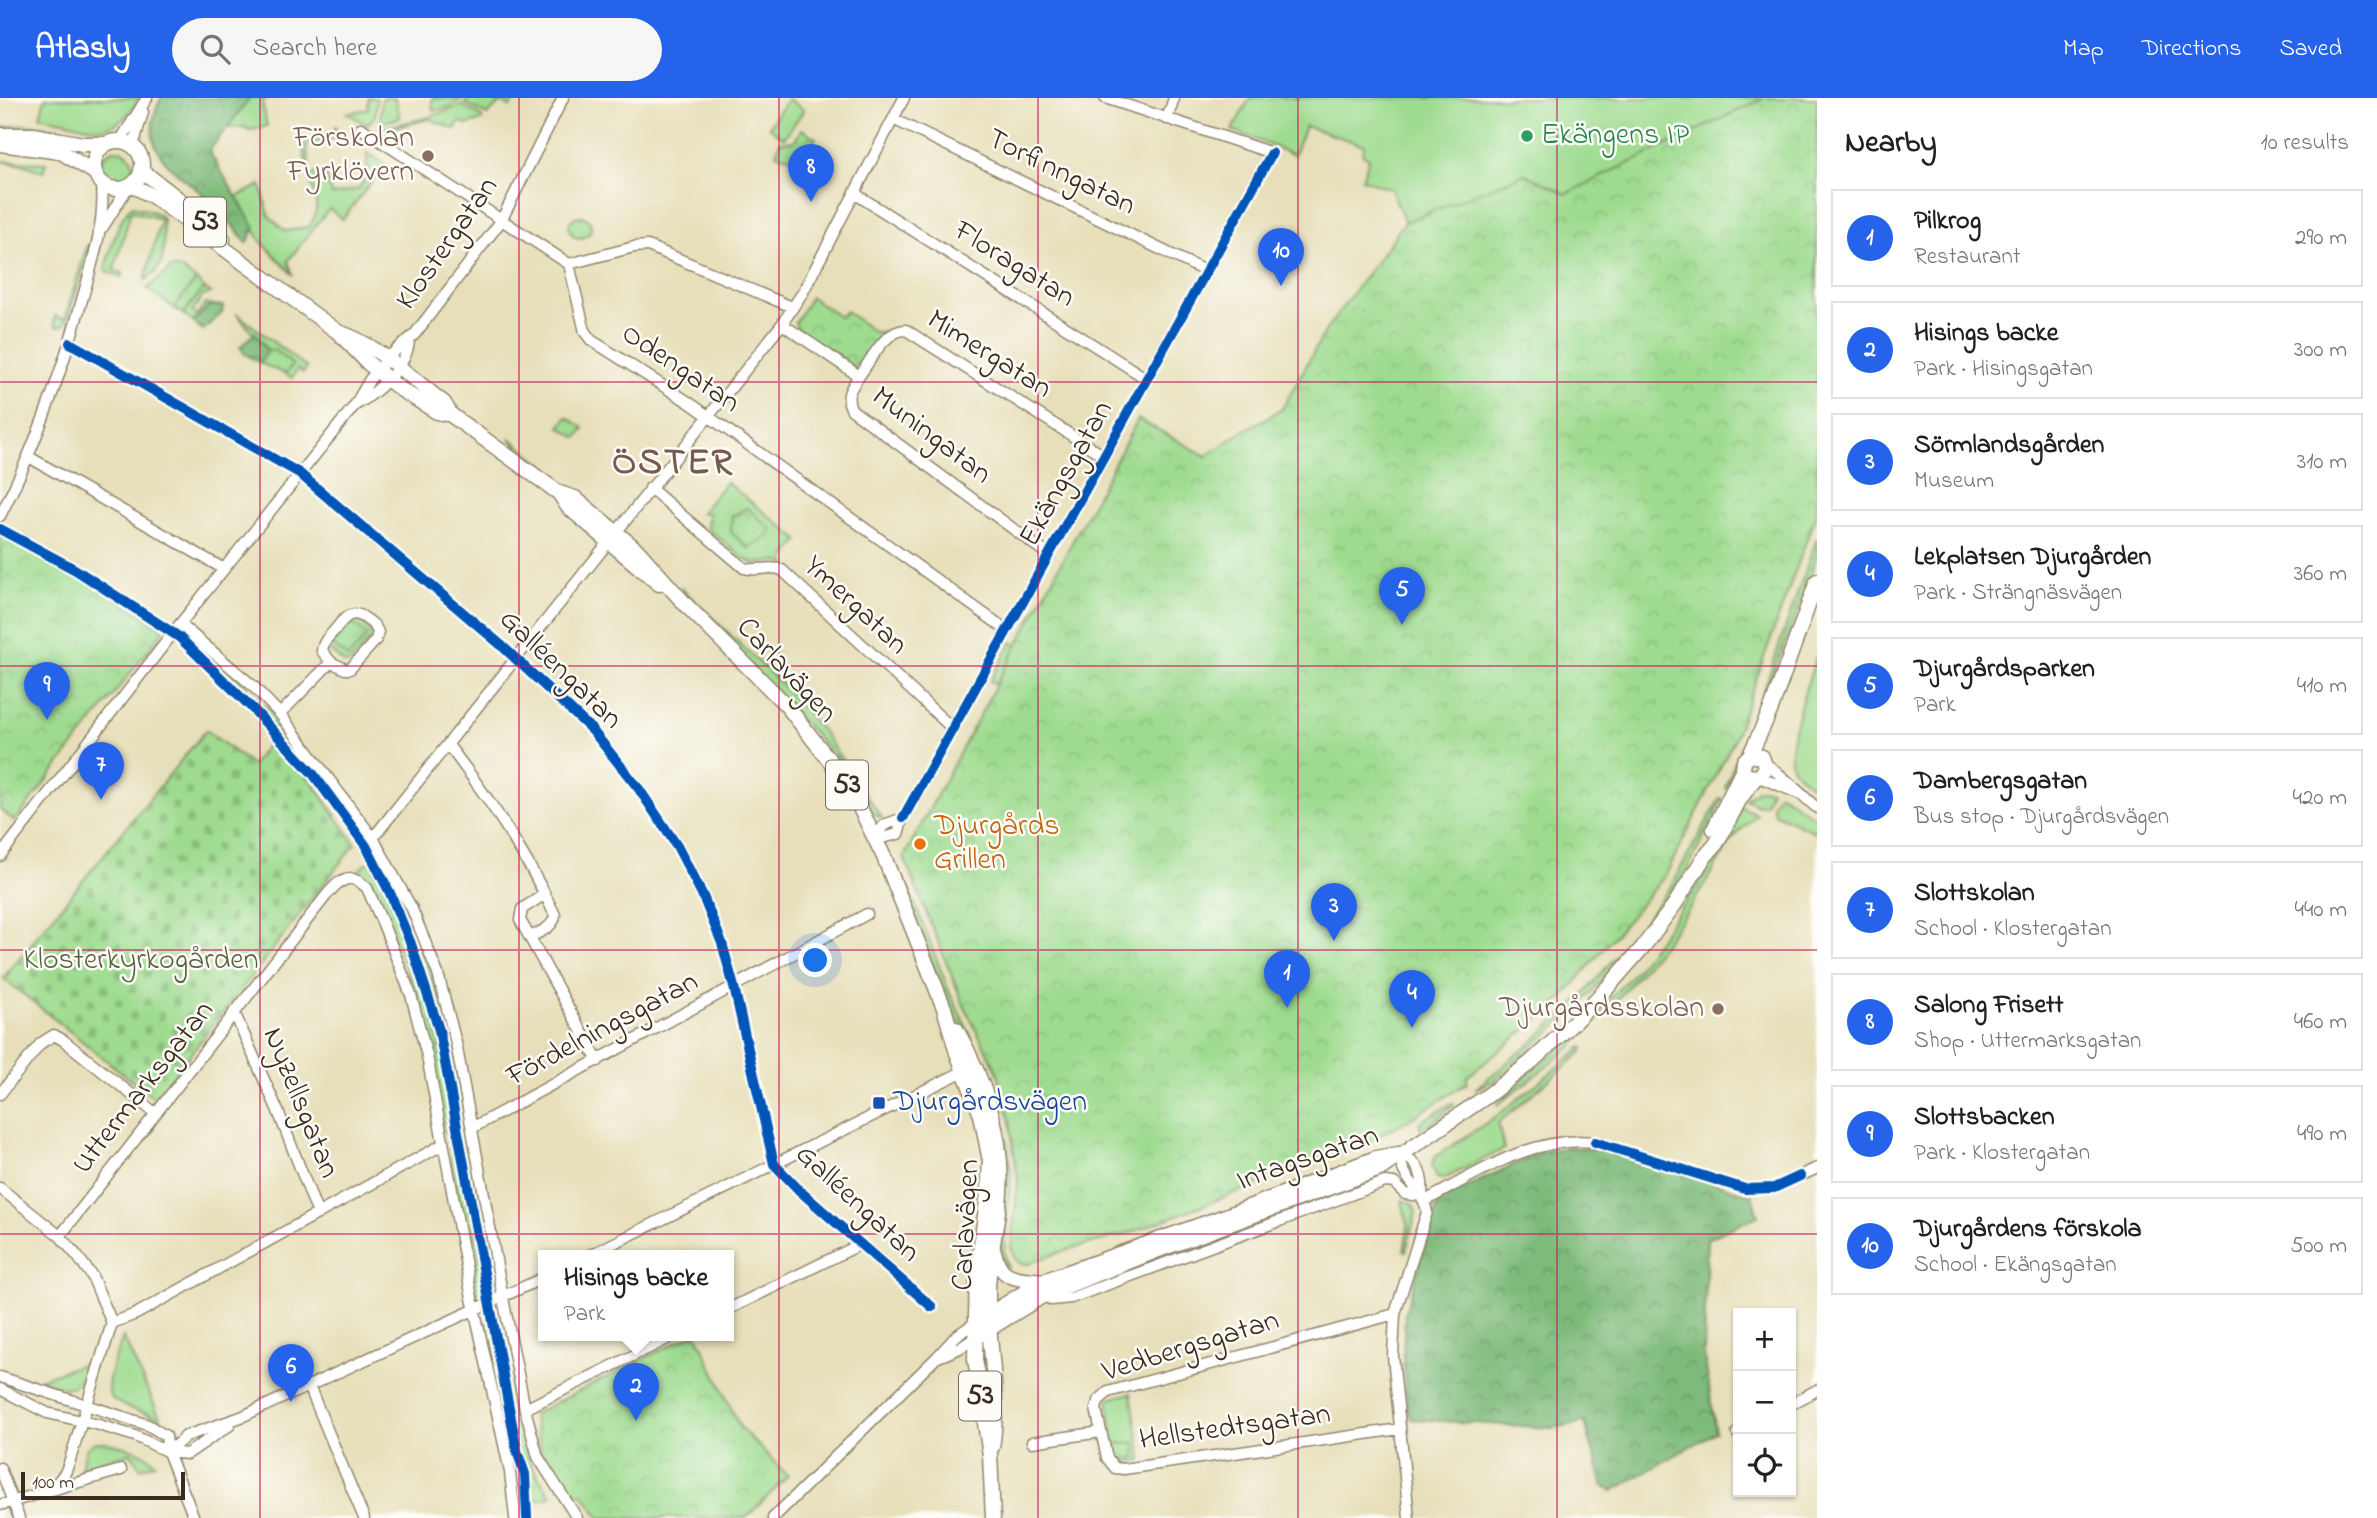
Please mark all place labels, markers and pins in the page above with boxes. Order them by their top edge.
place label: Ekängens IP [1541,114,1690,158]
place label: Förskolan Fyrklövern [286,117,414,195]
marker: Ekängens IP [1519,128,1535,144]
pin: 8 [788,144,834,202]
marker: Förskolan Fyrklövern [420,148,436,164]
pin: 10 [1258,228,1304,286]
pin: 5 [1379,567,1425,625]
pin: 9 [24,662,70,720]
pin: 7 [78,742,124,800]
place label: Djurgårds Grillen [933,805,1060,883]
marker: Djurgårds Grillen [912,836,928,852]
pin: 3 [1311,883,1357,941]
pin: 1 [1264,950,1310,1008]
pin: 4 [1389,970,1435,1028]
place label: Djurgårdsskolan [1498,987,1704,1031]
marker: Djurgårdsskolan [1710,1001,1726,1017]
place label: Djurgårdsvägen [892,1081,1087,1125]
marker: Djurgårdsvägen [871,1095,887,1111]
pin: 6 [268,1344,314,1402]
pin: 2 [613,1363,659,1421]

